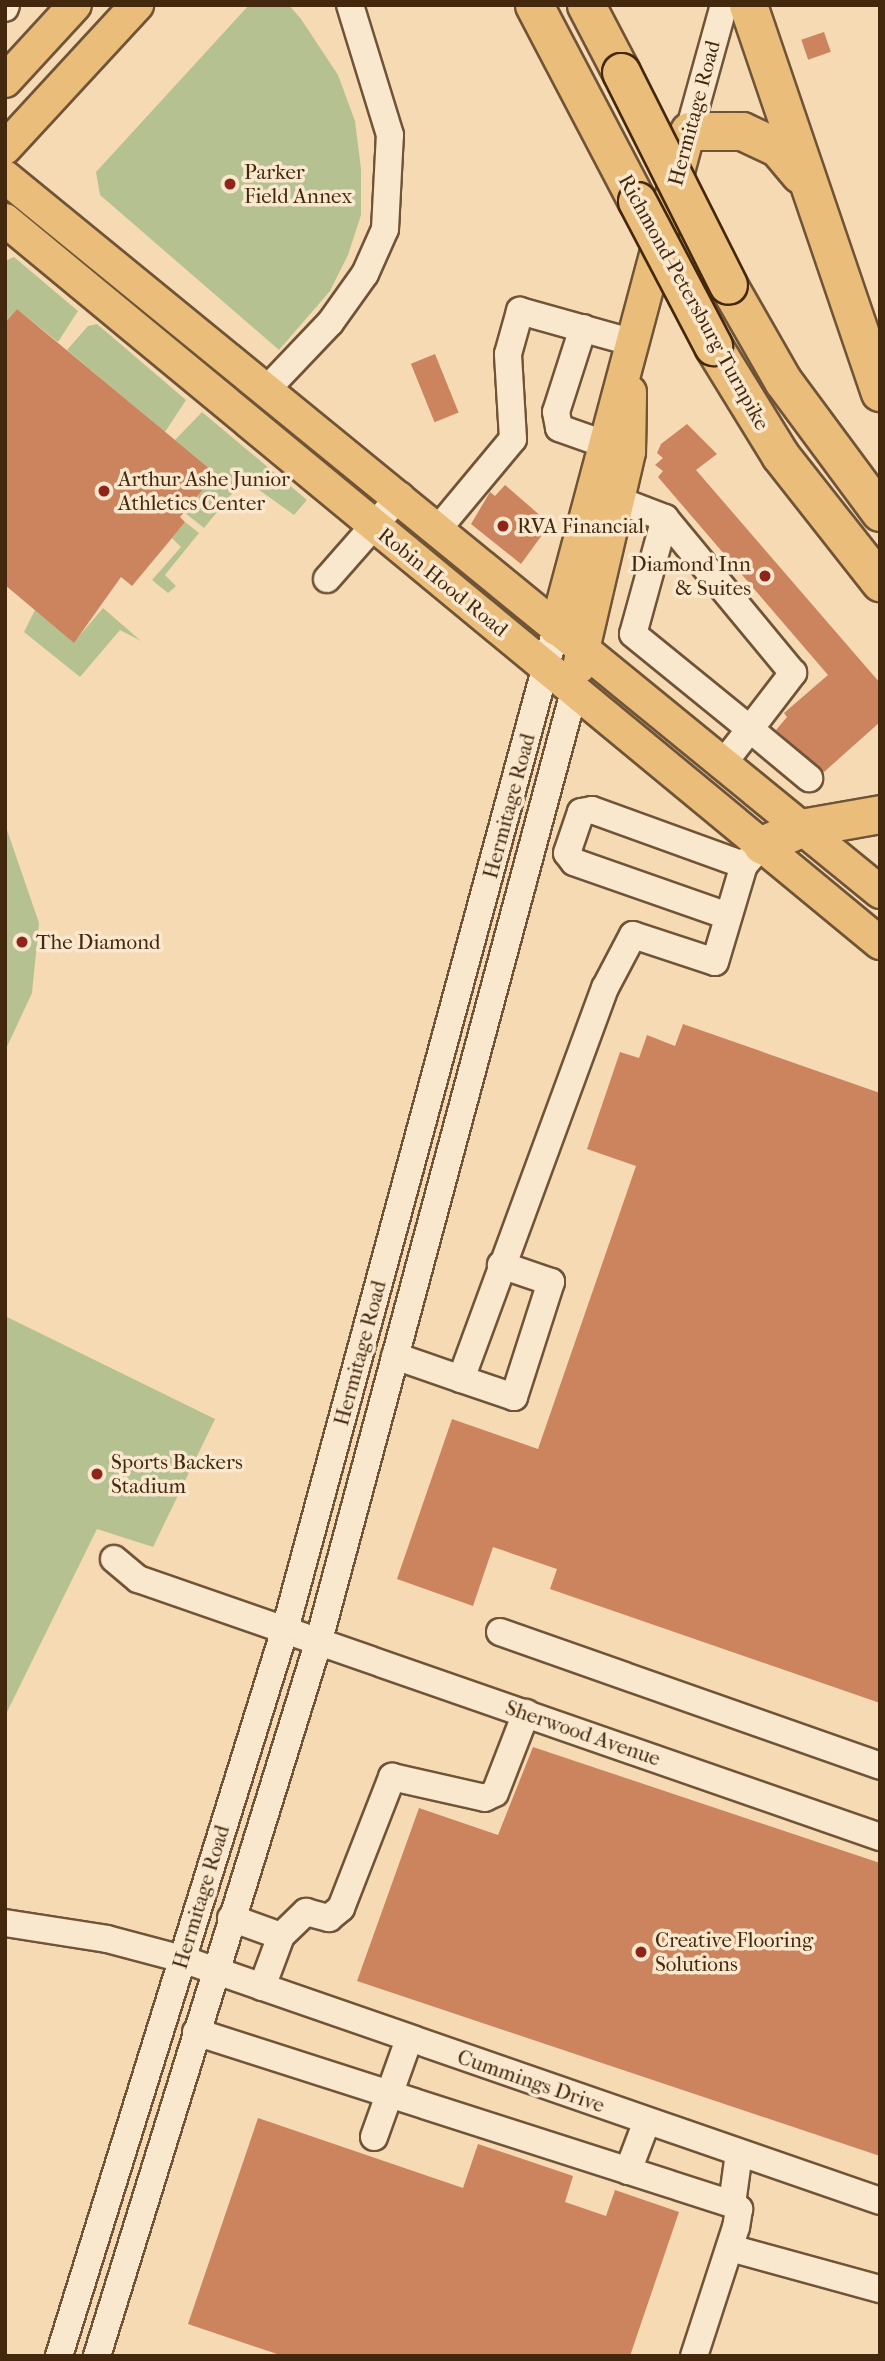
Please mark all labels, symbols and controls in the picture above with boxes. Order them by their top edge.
street label: Hermitage Road [663,38,725,188]
place label: Parker Field Annex [244,159,352,209]
street label: Richmond-Petersburg Turnpike [613,170,775,434]
marker: Parker Field Annex [222,176,238,192]
place label: Arthur Ashe Junior Athletics Center [118,466,290,516]
marker: Arthur Ashe Junior Athletics Center [96,483,112,499]
place label: RVA Financial [517,513,644,539]
marker: RVA Financial [495,518,511,534]
street label: Robin Hood Road [373,522,513,642]
place label: Diamond Inn & Suites [631,551,751,601]
marker: Diamond Inn & Suites [757,568,773,584]
street label: Hermitage Road [478,731,540,881]
place label: The Diamond [36,929,161,955]
marker: The Diamond [14,934,30,950]
street label: Hermitage Road [329,1278,391,1428]
place label: Sports Backers Stadium [111,1449,243,1499]
marker: Sports Backers Stadium [89,1466,105,1482]
street label: Sherwood Avenue [502,1695,664,1771]
street label: Hermitage Road [167,1822,235,1972]
place label: Creative Flooring Solutions [655,1927,813,1977]
marker: Creative Flooring Solutions [633,1944,649,1960]
street label: Cummings Drive [454,2044,608,2118]

